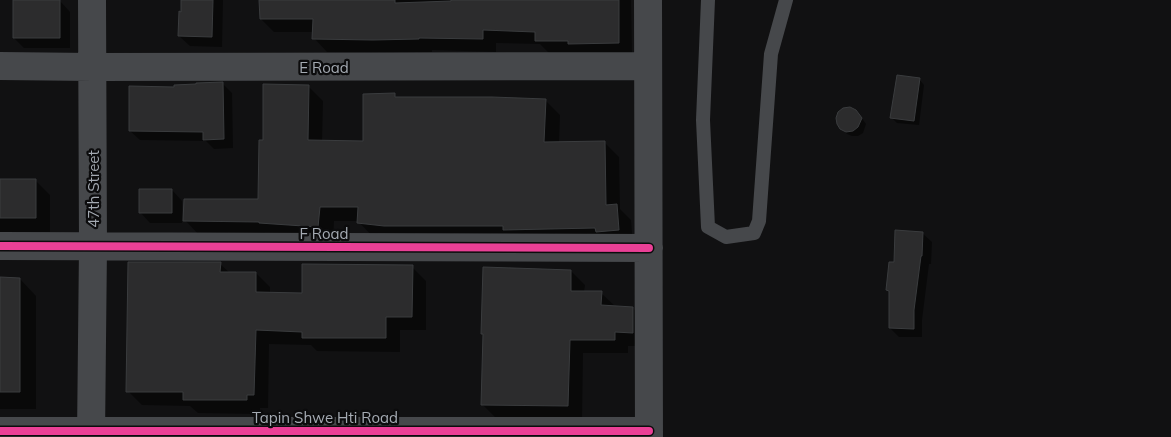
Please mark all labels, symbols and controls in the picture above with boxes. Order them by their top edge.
street label: E Road [299,58,349,77]
street label: 47th Street [84,150,103,228]
street label: F Road [299,224,349,243]
street label: Tapin Shwe Hti Road [252,408,398,427]

